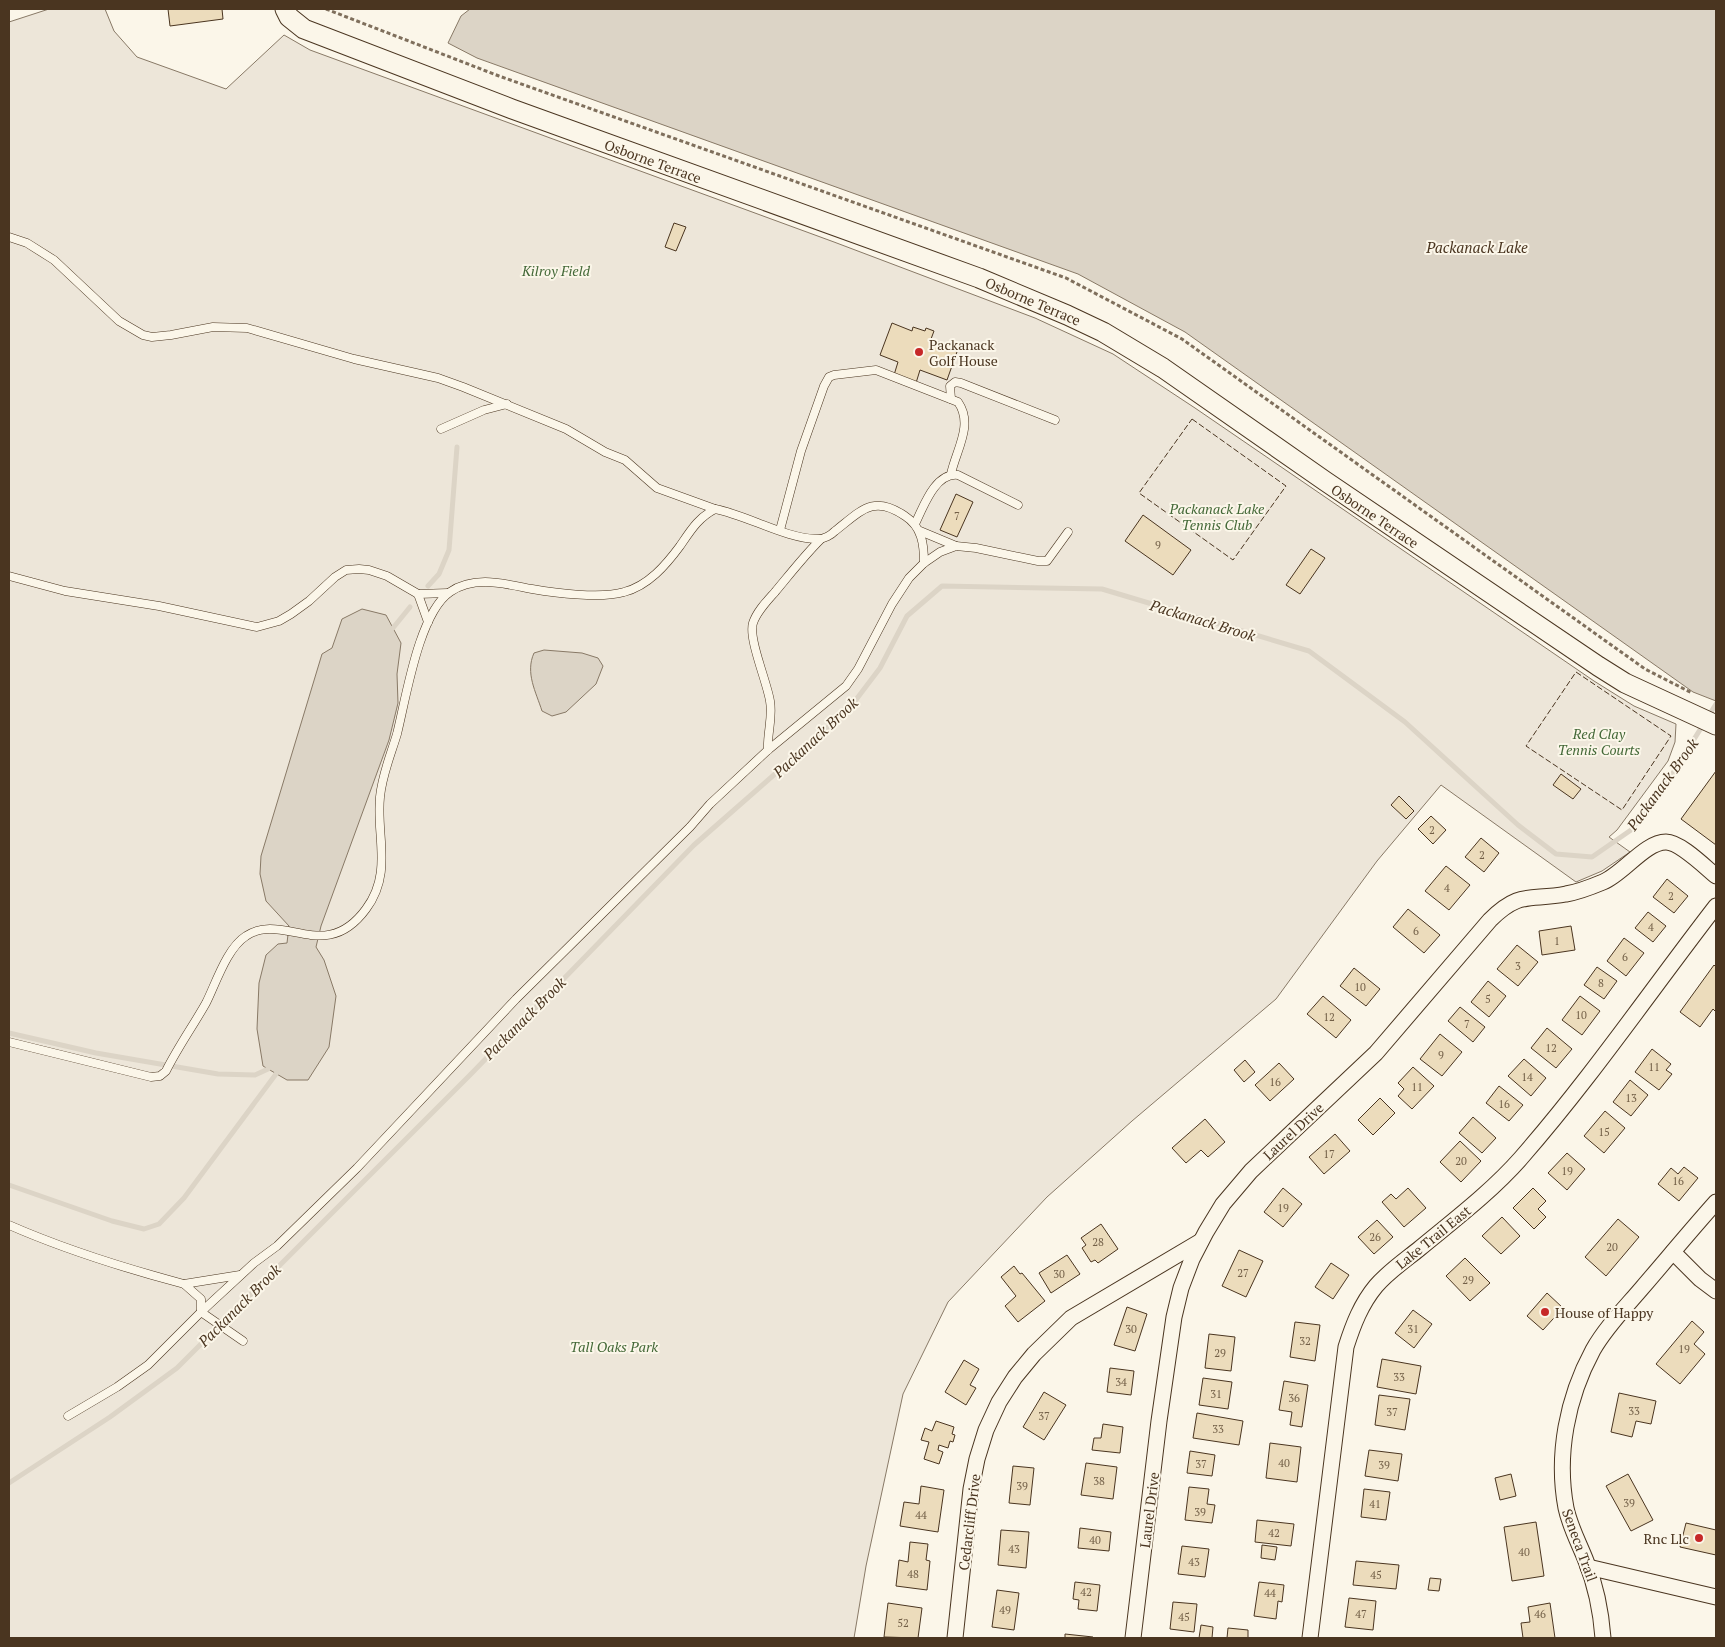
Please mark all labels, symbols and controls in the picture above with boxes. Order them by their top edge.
street label: Osborne Terrace [602,135,704,187]
water label: Packanack Lake [1425,237,1528,257]
park label: Kilroy Field [521,261,591,280]
street label: Osborne Terrace [982,272,1084,330]
place label: Packanack Golf House [929,335,998,370]
marker: Packanack Golf House [913,346,925,358]
street label: Osborne Terrace [1327,480,1423,552]
park label: Packanack Lake Tennis Club [1169,499,1265,534]
house number: 7 [954,509,960,523]
house number: 9 [1155,538,1161,552]
water label: Packanack Brook [1147,594,1259,646]
water label: Packanack Brook [768,692,862,782]
park label: Red Clay Tennis Courts [1558,724,1640,759]
water label: Packanack Brook [1621,733,1703,835]
house number: 2 [1429,823,1435,837]
house number: 2 [1479,848,1485,862]
house number: 4 [1444,881,1450,895]
house number: 2 [1668,889,1674,903]
house number: 4 [1648,920,1654,934]
house number: 6 [1413,924,1419,938]
house number: 1 [1554,934,1560,948]
house number: 6 [1622,950,1628,964]
house number: 3 [1515,959,1521,973]
water label: Packanack Brook [478,972,570,1064]
house number: 8 [1598,976,1604,990]
house number: 10 [1354,980,1366,994]
house number: 5 [1485,992,1491,1006]
house number: 10 [1575,1008,1587,1022]
house number: 12 [1323,1010,1335,1024]
house number: 7 [1464,1017,1470,1031]
house number: 12 [1545,1041,1557,1055]
house number: 9 [1438,1048,1444,1062]
house number: 11 [1648,1060,1660,1074]
house number: 14 [1521,1070,1533,1084]
house number: 16 [1269,1075,1281,1089]
house number: 11 [1411,1080,1423,1094]
house number: 13 [1625,1091,1637,1105]
house number: 16 [1498,1097,1510,1111]
street label: Laurel Drive [1259,1098,1327,1164]
house number: 15 [1598,1125,1610,1139]
house number: 17 [1323,1147,1335,1161]
house number: 20 [1455,1154,1467,1168]
house number: 19 [1561,1164,1573,1178]
house number: 16 [1672,1174,1684,1188]
street label: Lake Trail East [1392,1200,1475,1273]
house number: 19 [1277,1201,1289,1215]
house number: 26 [1369,1230,1381,1244]
house number: 28 [1092,1235,1104,1249]
house number: 20 [1606,1240,1618,1254]
water label: Packanack Brook [193,1259,285,1351]
house number: 27 [1237,1266,1249,1280]
house number: 30 [1053,1267,1065,1281]
house number: 29 [1462,1273,1474,1287]
place label: House of Happy [1555,1303,1654,1322]
marker: House of Happy [1539,1306,1551,1318]
house number: 30 [1125,1322,1137,1336]
house number: 31 [1407,1322,1419,1336]
house number: 32 [1299,1334,1311,1348]
park label: Tall Oaks Park [570,1337,658,1356]
house number: 19 [1678,1342,1690,1356]
house number: 29 [1214,1346,1226,1360]
house number: 33 [1393,1370,1405,1384]
house number: 34 [1115,1375,1127,1389]
house number: 31 [1210,1387,1222,1401]
house number: 36 [1288,1391,1300,1405]
house number: 33 [1628,1404,1640,1418]
house number: 37 [1386,1405,1398,1419]
house number: 37 [1038,1409,1050,1423]
house number: 33 [1212,1422,1224,1436]
house number: 40 [1278,1456,1290,1470]
house number: 37 [1195,1457,1207,1471]
house number: 39 [1378,1458,1390,1472]
street label: Laurel Drive [1135,1471,1163,1549]
street label: Cedarcliff Drive [954,1473,984,1571]
house number: 38 [1093,1474,1105,1488]
house number: 39 [1016,1479,1028,1493]
house number: 39 [1623,1496,1635,1510]
house number: 41 [1369,1497,1381,1511]
house number: 39 [1194,1505,1206,1519]
street label: Seneca Trail [1558,1506,1602,1584]
house number: 44 [915,1508,927,1522]
house number: 42 [1268,1526,1280,1540]
place label: Rnc Llc [1643,1529,1689,1548]
marker: Rnc Llc [1693,1532,1705,1544]
house number: 40 [1089,1533,1101,1547]
house number: 43 [1008,1542,1020,1556]
house number: 40 [1518,1545,1530,1559]
house number: 43 [1188,1555,1200,1569]
house number: 48 [907,1567,919,1581]
house number: 45 [1370,1568,1382,1582]
house number: 42 [1080,1585,1092,1599]
house number: 44 [1264,1586,1276,1600]
house number: 49 [999,1603,1011,1617]
house number: 47 [1355,1607,1367,1621]
house number: 46 [1534,1607,1546,1621]
house number: 45 [1178,1610,1190,1624]
house number: 52 [897,1616,909,1630]

